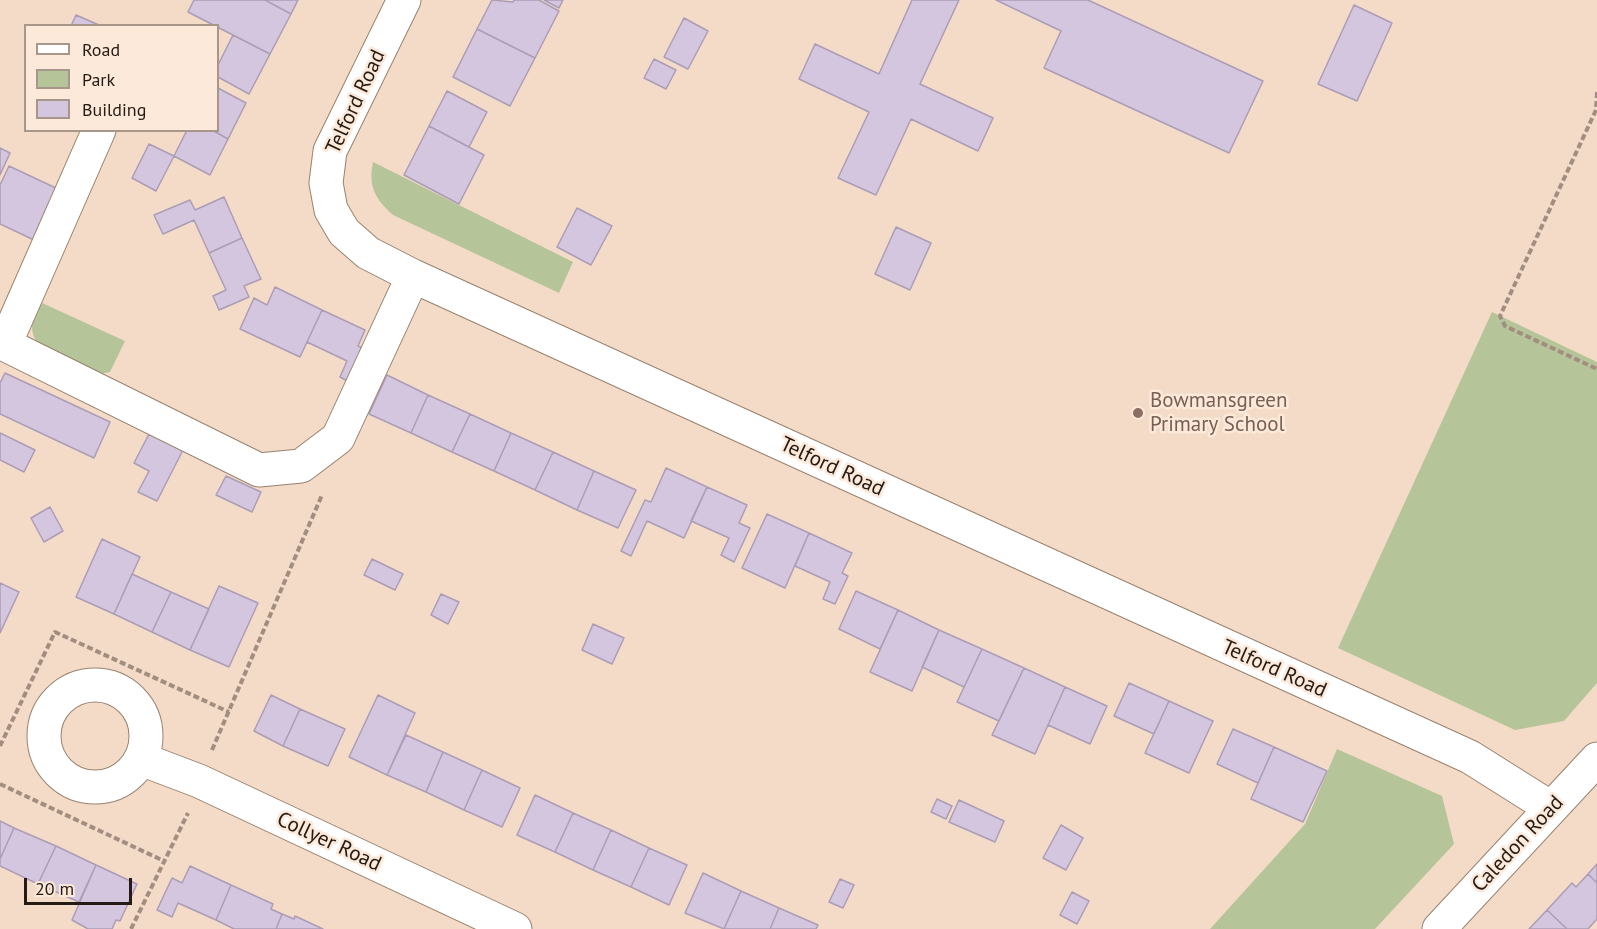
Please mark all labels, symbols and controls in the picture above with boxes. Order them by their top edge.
legend [24,24,219,132]
text: Road [82,38,120,61]
street label: Telford Road [321,46,391,158]
text: Park [82,68,115,91]
text: Building [82,98,146,121]
place label: Bowmansgreen Primary School [1150,388,1288,438]
marker: Bowmansgreen Primary School [1131,406,1145,420]
street label: Telford Road [776,432,888,502]
street label: Telford Road [1218,635,1330,703]
street label: Caledon Road [1467,790,1569,898]
street label: Collyer Road [273,807,385,877]
scale bar [27,866,135,904]
text: 20 m [35,877,74,900]

